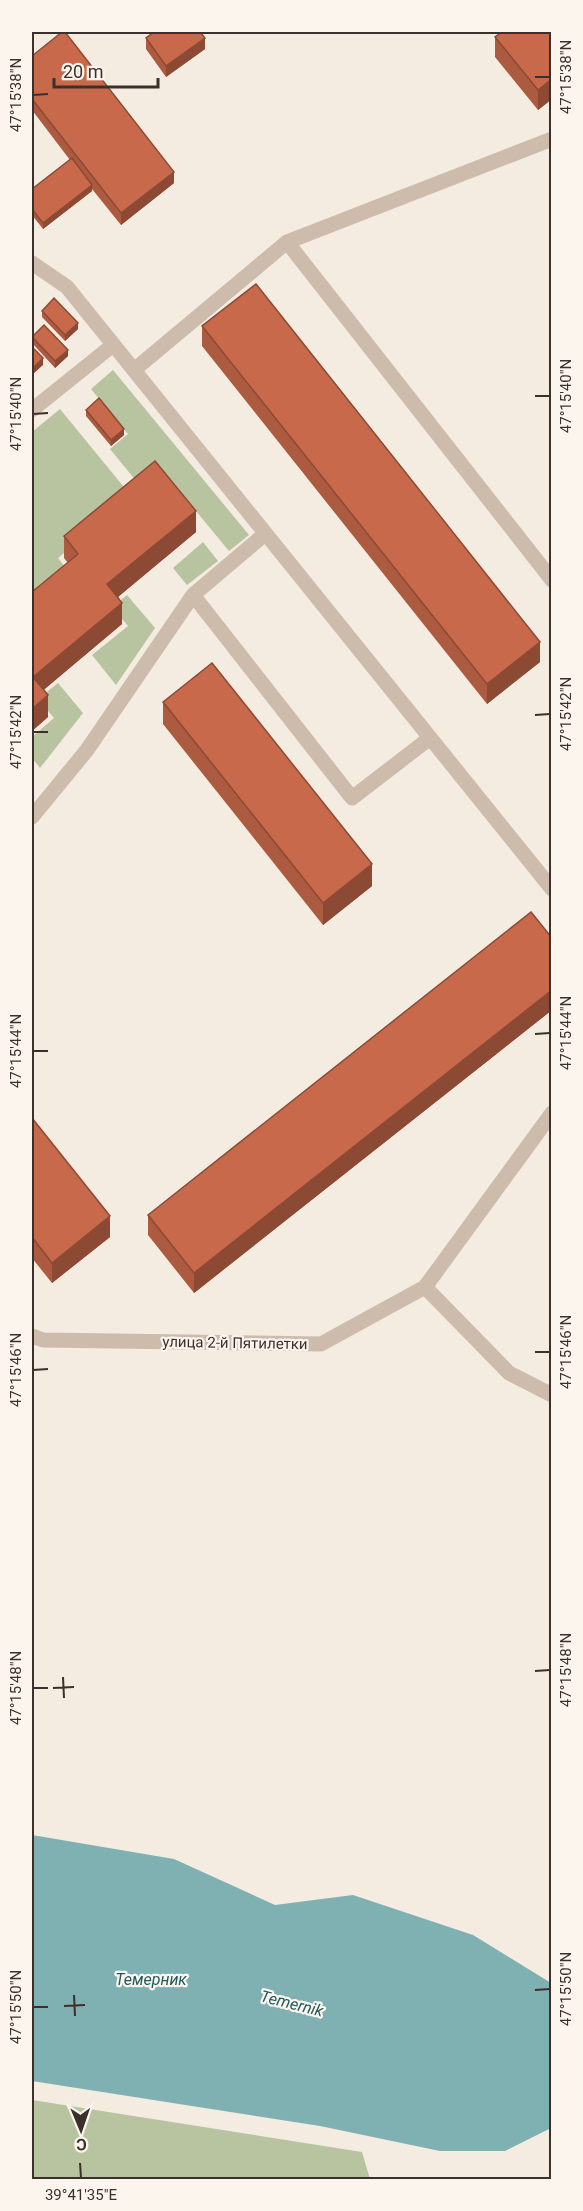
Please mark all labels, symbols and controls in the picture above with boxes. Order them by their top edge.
text: 47°15'38"N [557,40,575,114]
scale bar [54,51,158,89]
text: 47°15'38"N [7,58,25,132]
text: 20 m [63,61,103,82]
text: 47°15'40"N [557,359,575,433]
text: 47°15'40"N [7,377,25,451]
text: 47°15'42"N [557,677,575,751]
text: 47°15'42"N [7,695,25,769]
text: 47°15'44"N [557,996,575,1070]
text: 47°15'44"N [7,1014,25,1088]
text: 47°15'46"N [557,1315,575,1389]
text: 47°15'46"N [7,1333,25,1407]
street label: улица 2-й Пятилетки [162,1333,308,1353]
text: 47°15'48"N [557,1633,575,1707]
text: 47°15'48"N [7,1651,25,1725]
text: 47°15'50"N [557,1952,575,2026]
text: 47°15'50"N [7,1970,25,2044]
water label: Темерник [115,1970,187,1989]
water label: Temernik [259,1987,326,2021]
north arrow [51,2100,111,2160]
text: С [76,2135,87,2154]
text: 39°41'35"E [45,2186,118,2204]

